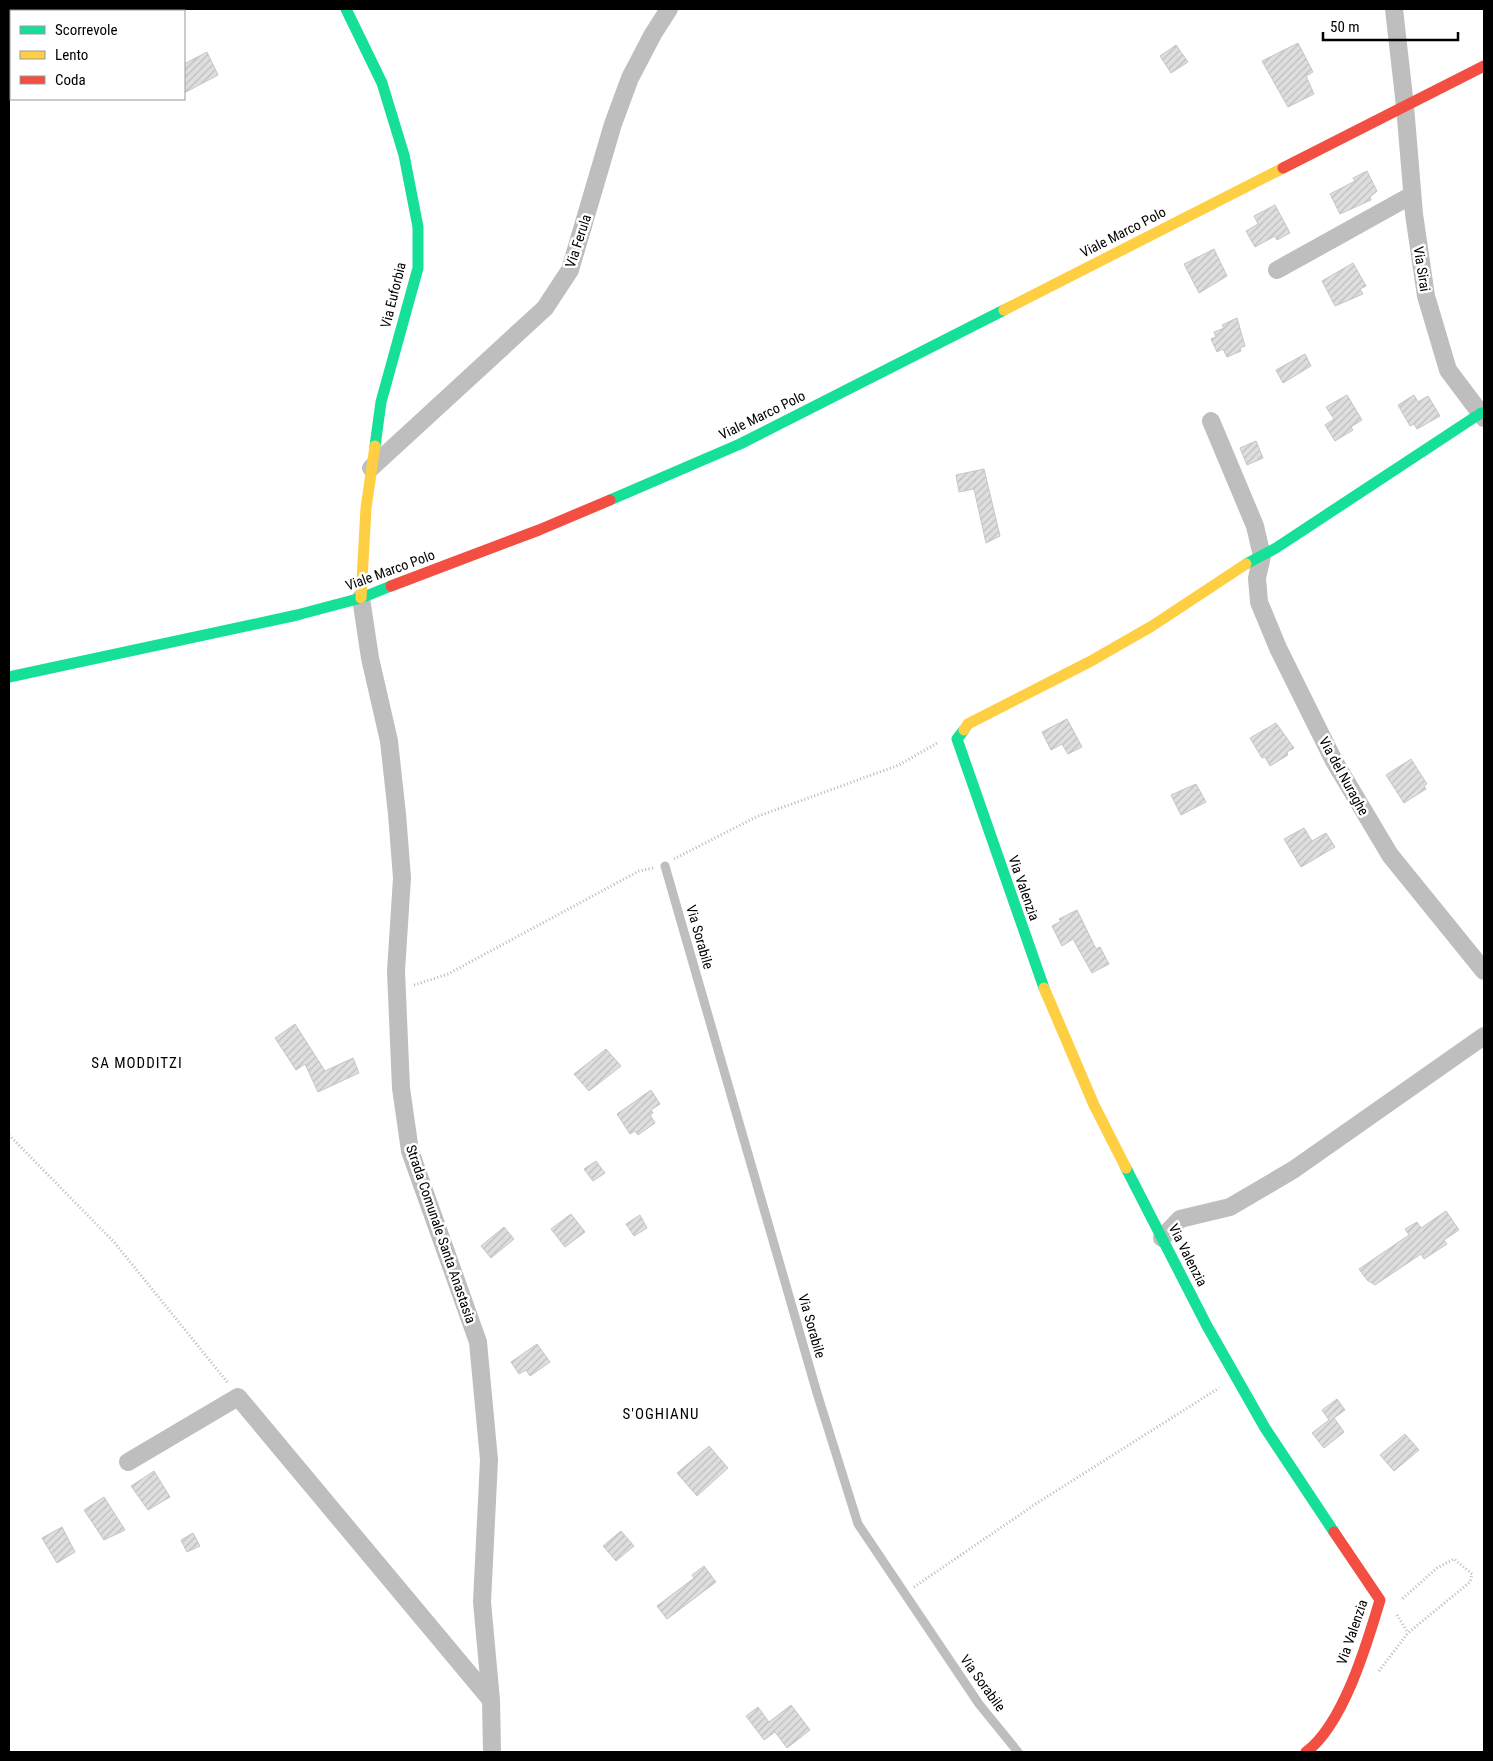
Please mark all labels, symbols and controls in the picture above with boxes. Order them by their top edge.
legend [10,10,185,100]
scale bar [1323,10,1458,42]
text: 50 m [1330,18,1360,36]
text: Scorrevole [55,21,117,39]
text: Lento [55,46,88,64]
text: Coda [55,71,86,89]
street label: Viale Marco Polo [1078,204,1168,260]
street label: Via Ferula [562,212,594,270]
street label: Via Sirai [1411,245,1433,293]
street label: Via Euforbia [377,260,409,330]
street label: Viale Marco Polo [716,387,808,443]
street label: Viale Marco Polo [343,546,437,594]
street label: Via del Nuraghe [1316,734,1372,818]
street label: Via Valenzia [1005,853,1043,923]
street label: Via Sorabile [683,903,717,971]
district label: SA MODDITZI [91,1054,183,1072]
street label: Strada Comunale Santa Anastasia [403,1143,479,1325]
street label: Via Valenzia [1165,1221,1211,1289]
street label: Via Sorabile [795,1292,829,1360]
district label: S'OGHIANU [623,1405,699,1423]
street label: Via Valenzia [1333,1597,1371,1667]
street label: Via Sorabile [957,1652,1009,1715]

